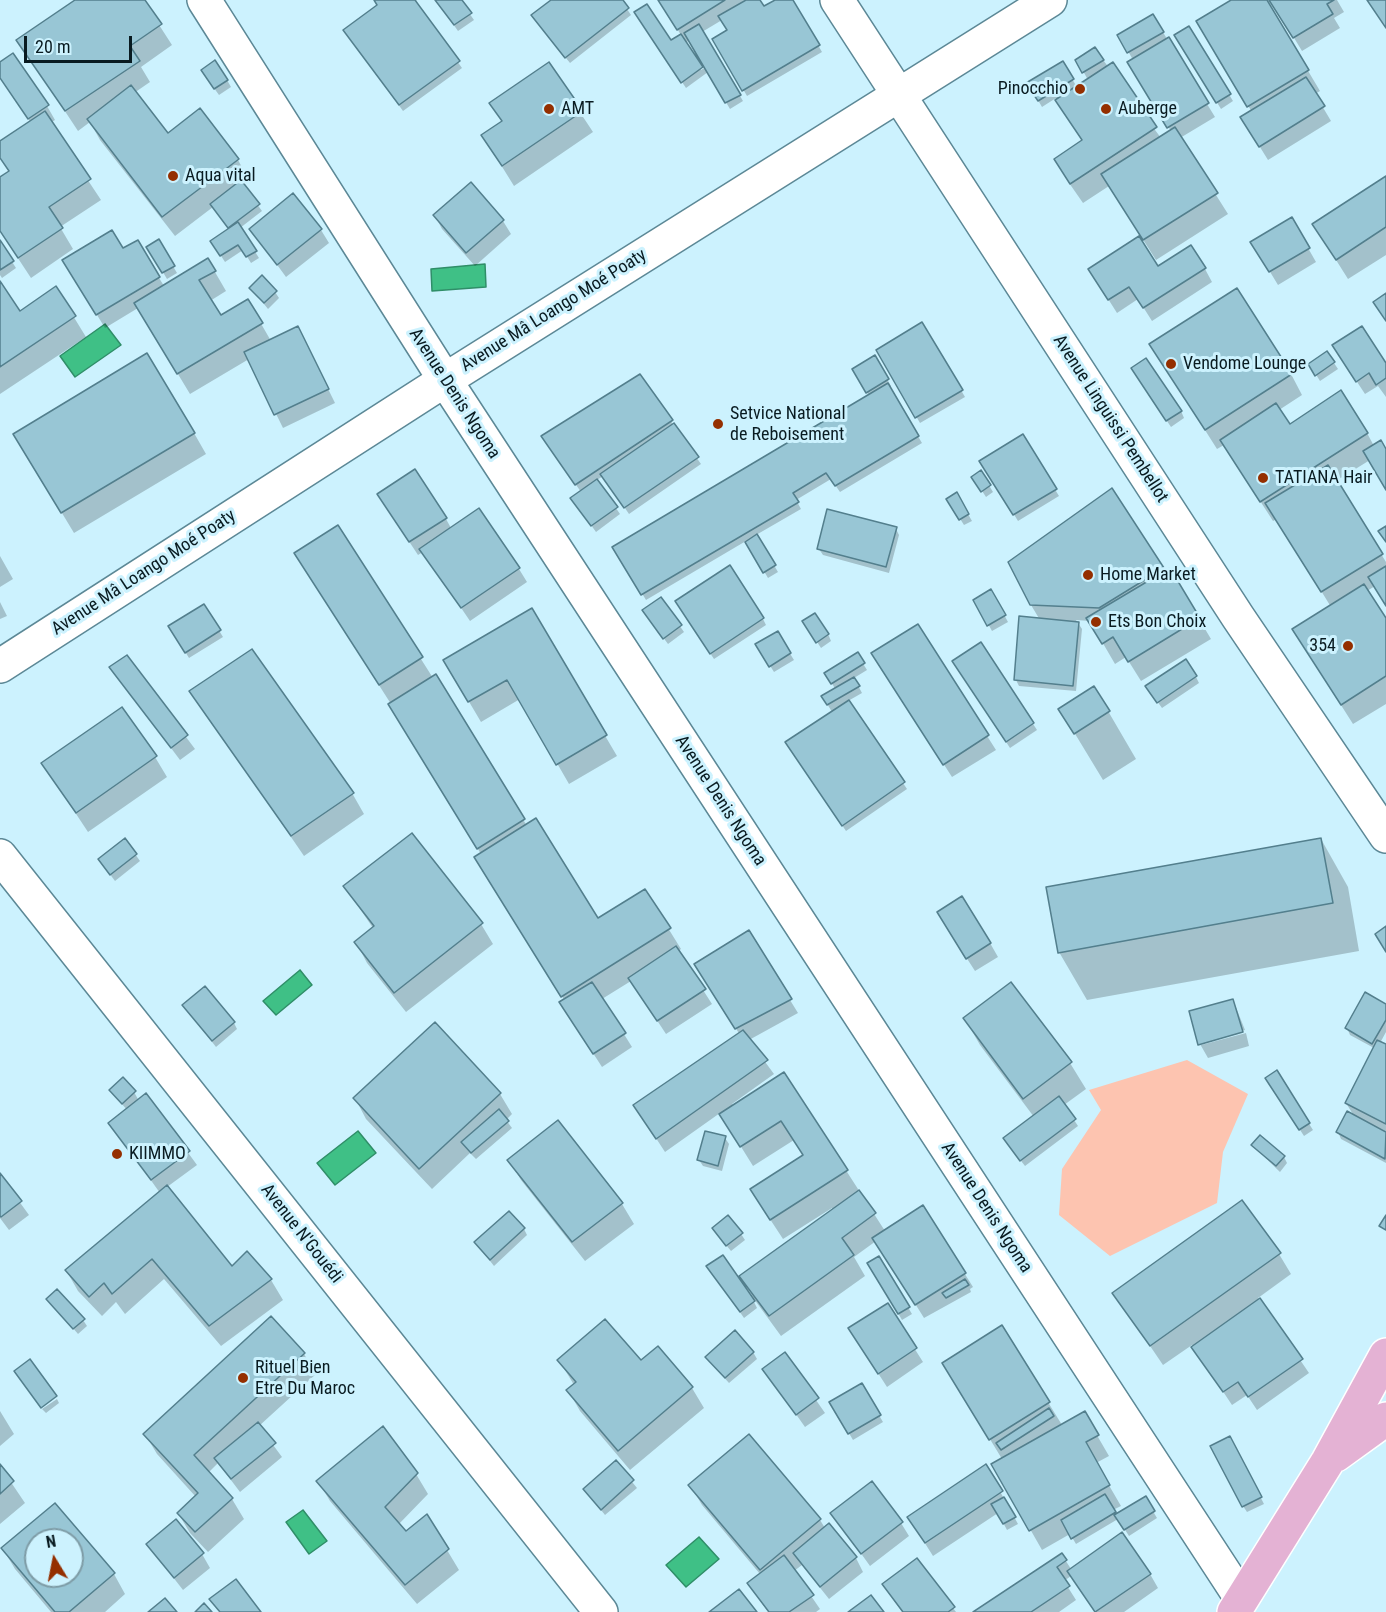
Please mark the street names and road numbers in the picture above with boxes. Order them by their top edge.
street label: Avenue Mâ Loango Moé Poaty [457,245,651,377]
street label: Avenue Denis Ngoma [404,325,504,463]
street label: Avenue Linguissi Pembellot [1048,331,1172,507]
street label: Avenue Mâ Loango Moé Poaty [48,505,240,641]
street label: Avenue Denis Ngoma [670,732,770,870]
street label: Avenue Denis Ngoma [936,1139,1036,1277]
street label: Avenue N'Gouédi [256,1180,346,1288]

